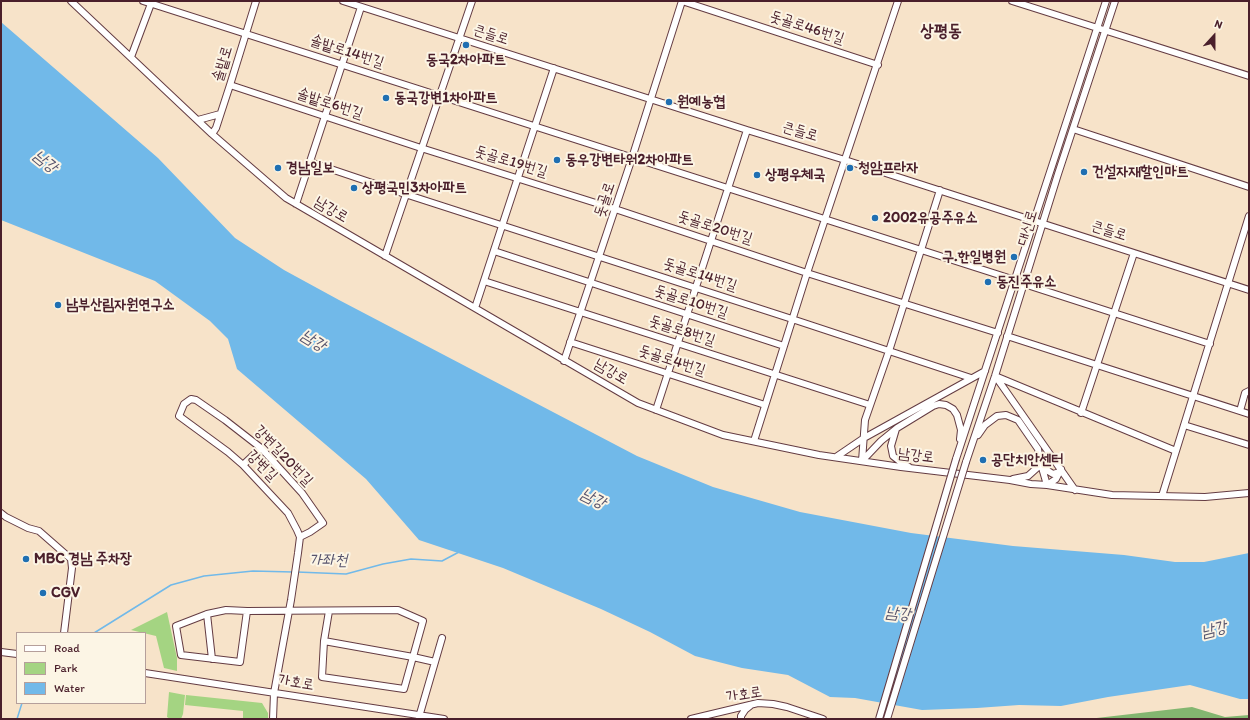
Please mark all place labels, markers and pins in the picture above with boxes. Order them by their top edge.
marker: 동국2차아파트 [461,40,471,50]
place label: 동국2차아파트 [426,51,506,69]
place label: 동국강변1차아파트 [394,89,498,107]
marker: 동국강변1차아파트 [381,93,391,103]
place label: 원예농협 [677,93,725,111]
marker: 원예농협 [664,97,674,107]
place label: 동우강변타워2차아파트 [565,151,694,169]
marker: 동우강변타워2차아파트 [552,155,562,165]
place label: 경남일보 [286,159,334,177]
place label: 청암프라자 [858,159,918,177]
marker: 경남일보 [273,163,283,173]
marker: 청암프라자 [845,163,855,173]
place label: 건설자재할인마트 [1092,163,1189,181]
place label: 상평우체국 [765,166,825,184]
marker: 건설자재할인마트 [1079,167,1089,177]
marker: 상평우체국 [752,170,762,180]
place label: 상평국민3차아파트 [362,179,467,197]
marker: 상평국민3차아파트 [349,183,359,193]
place label: 2002유공주유소 [883,209,978,227]
marker: 2002유공주유소 [870,213,880,223]
place label: 구.한일병원 [942,248,1006,266]
marker: 구.한일병원 [1009,252,1019,262]
place label: 동진주유소 [996,273,1056,291]
marker: 동진주유소 [983,277,993,287]
place label: 남부산림자원연구소 [66,296,175,314]
marker: 남부산림자원연구소 [53,300,63,310]
place label: 공단치안센터 [991,451,1063,469]
marker: 공단치안센터 [978,455,988,465]
place label: MBC 경남 주차장 [34,550,132,568]
marker: MBC 경남 주차장 [21,554,31,564]
place label: CGV [51,584,80,602]
marker: CGV [38,588,48,598]

